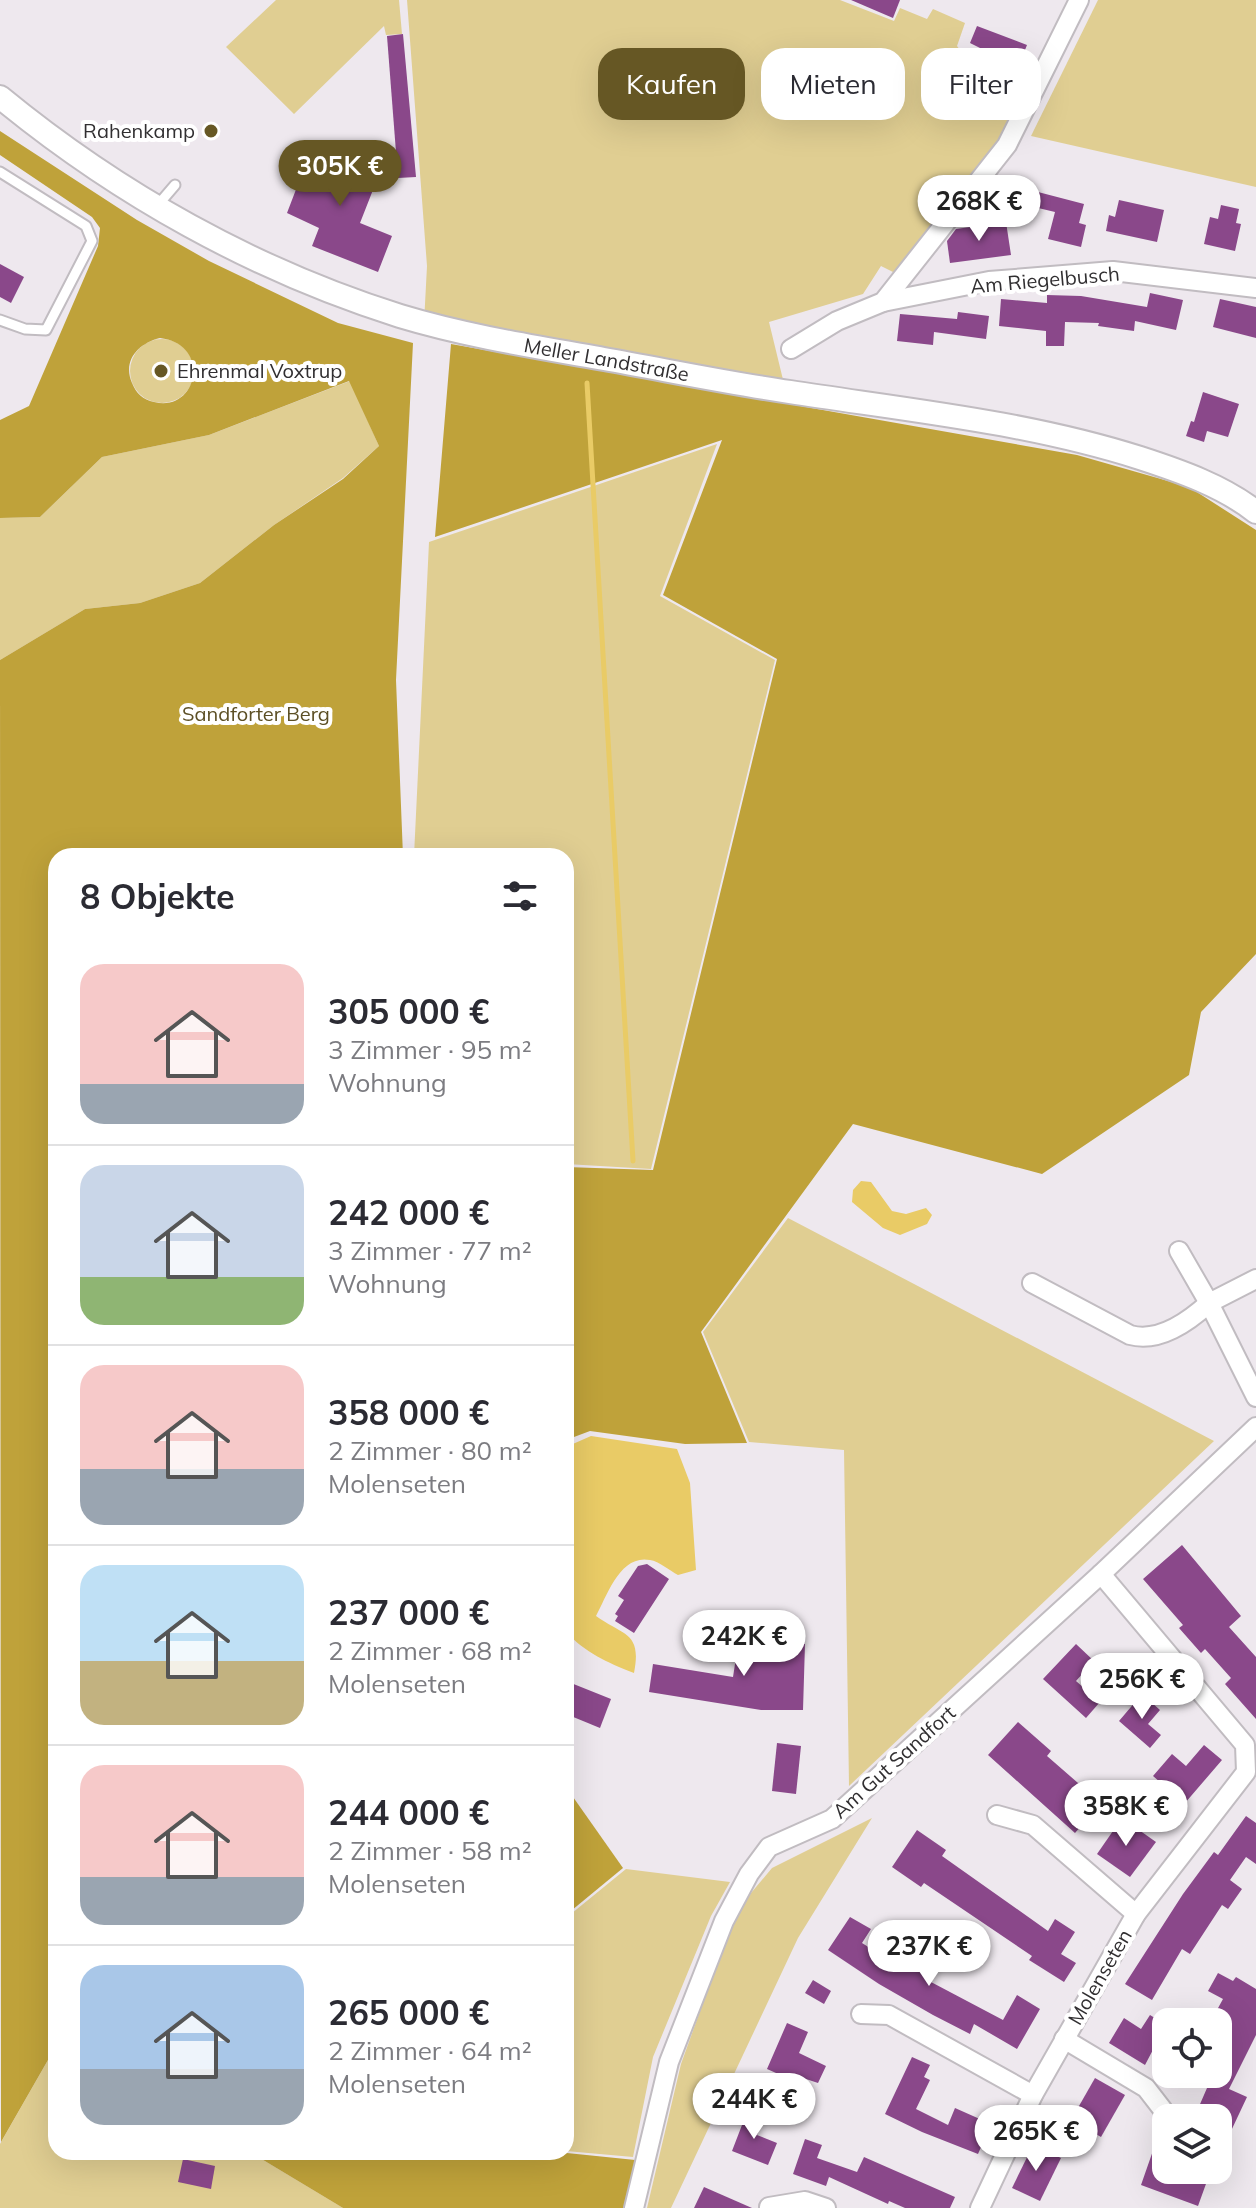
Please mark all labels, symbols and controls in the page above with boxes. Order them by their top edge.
chip: Kaufen [598,48,745,120]
chip: Mieten [761,48,905,120]
chip: Filter [921,48,1041,120]
place label: Rahenkamp [83,118,195,143]
marker: Rahenkamp [202,122,220,140]
pin: 305K € [275,140,405,208]
text: 305K € [297,149,383,182]
pin: 268K € [914,175,1044,243]
text: 268K € [936,184,1022,217]
street label: Am Riegelbusch [969,261,1121,298]
street label: Meller Landstraße [522,332,691,387]
place label: Ehrenmal Voxtrup [177,358,342,383]
marker: Ehrenmal Voxtrup [152,362,170,380]
park label: Sandforter Berg [182,701,330,726]
icon: filters [498,874,542,918]
text: 8 Objekte [80,875,235,918]
text: 305 000 € [328,990,489,1033]
icon: home [144,996,240,1092]
text: 3 Zimmer · 95 m² [328,1033,532,1066]
text: Wohnung [328,1066,447,1099]
text: 242 000 € [328,1191,489,1234]
icon: home [144,1197,240,1293]
text: 3 Zimmer · 77 m² [328,1234,532,1267]
text: Wohnung [328,1267,447,1300]
text: 358 000 € [328,1391,489,1434]
icon: home [144,1397,240,1493]
text: 2 Zimmer · 80 m² [328,1434,532,1467]
text: Molenseten [328,1467,466,1500]
text: 237 000 € [328,1591,489,1634]
icon: home [144,1597,240,1693]
pin: 242K € [679,1610,809,1678]
text: 242K € [701,1619,787,1652]
text: 2 Zimmer · 68 m² [328,1634,532,1667]
pin: 256K € [1077,1653,1207,1721]
text: 256K € [1099,1662,1185,1695]
text: Molenseten [328,1667,466,1700]
street label: Am Gut Sandfort [827,1700,960,1823]
pin: 358K € [1061,1780,1191,1848]
text: 358K € [1083,1789,1169,1822]
text: 244 000 € [328,1791,489,1834]
icon: home [144,1797,240,1893]
text: 2 Zimmer · 58 m² [328,1834,532,1867]
text: Molenseten [328,1867,466,1900]
pin: 237K € [864,1920,994,1988]
street label: Molenseten [1062,1924,1137,2029]
text: 237K € [886,1929,972,1962]
text: 265 000 € [328,1991,489,2034]
icon: home [144,1997,240,2093]
map controls [1152,2008,1232,2184]
button: locate [1152,2008,1232,2088]
text: 2 Zimmer · 64 m² [328,2034,532,2067]
text: Molenseten [328,2067,466,2100]
pin: 244K € [689,2073,819,2141]
text: 244K € [711,2082,797,2115]
button: layers [1152,2104,1232,2184]
pin: 265K € [971,2105,1101,2173]
text: 265K € [993,2114,1079,2147]

